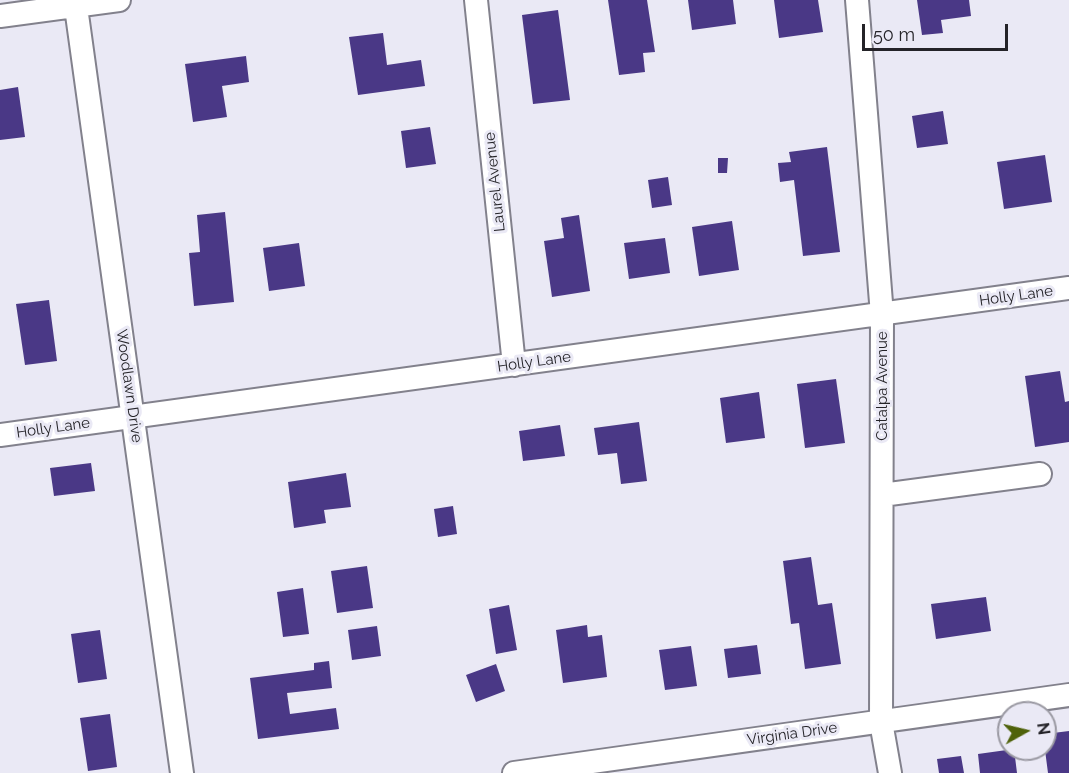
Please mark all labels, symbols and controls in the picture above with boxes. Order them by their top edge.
scale bar [865,12,1010,50]
text: 50 m [873,24,915,45]
street label: Laurel Avenue [481,131,509,233]
street label: Holly Lane [978,282,1054,310]
street label: Woodlawn Drive [112,328,146,444]
street label: Catalpa Avenue [873,331,891,441]
street label: Holly Lane [496,348,572,376]
street label: Holly Lane [15,414,91,442]
north arrow [997,701,1057,761]
street label: Virginia Drive [746,719,838,749]
text: N [1033,721,1054,736]

